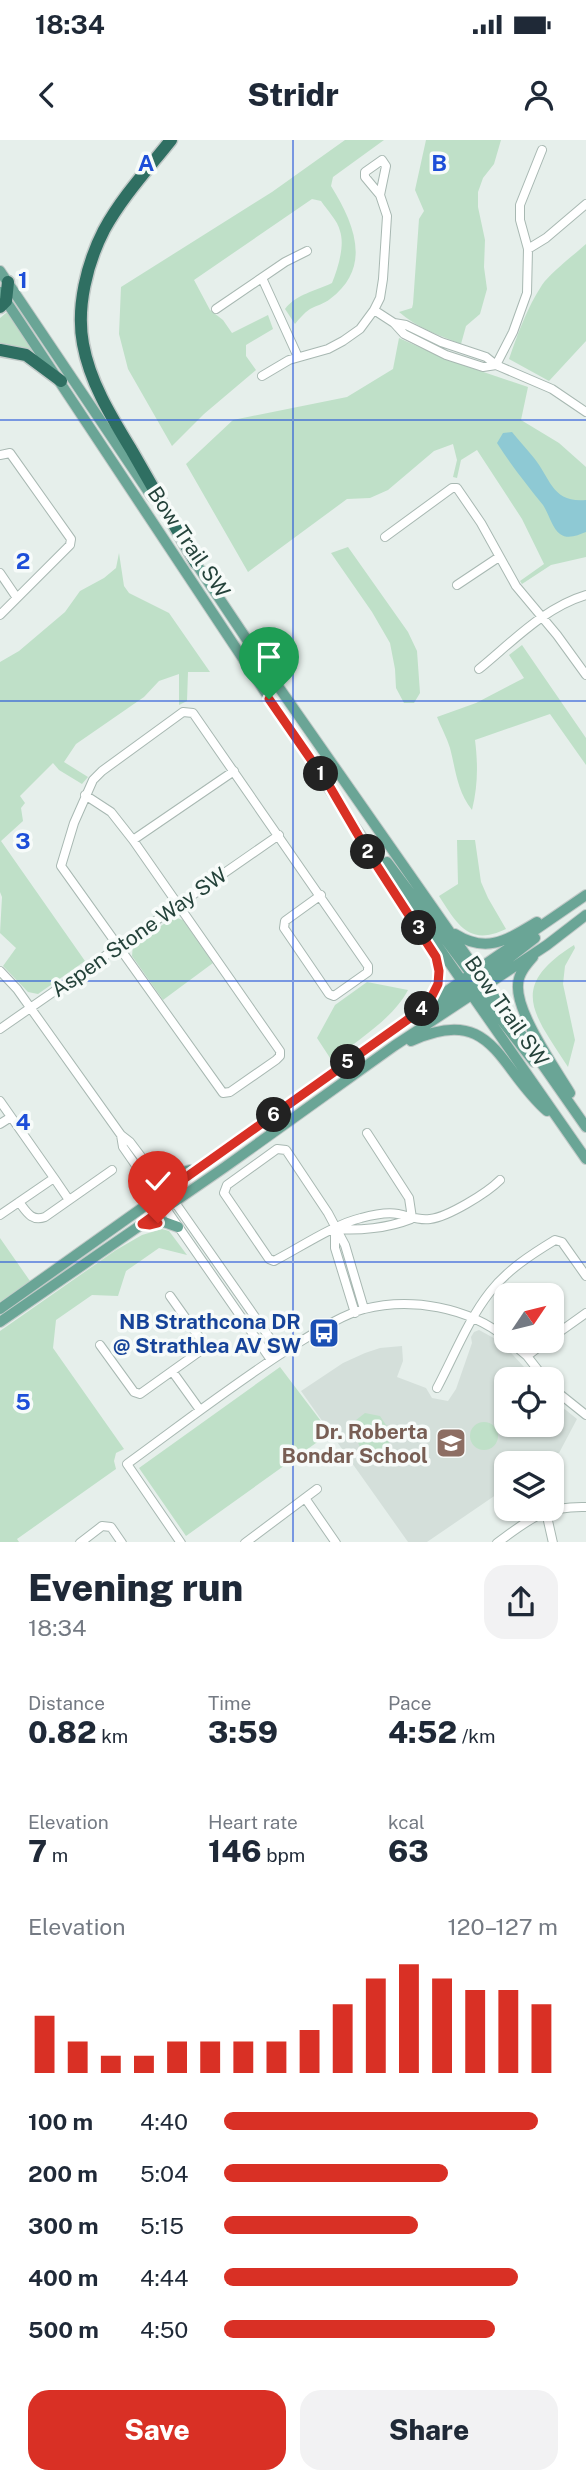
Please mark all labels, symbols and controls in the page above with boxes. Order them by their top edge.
text: 18:34 [35,9,105,40]
icon: back [28,76,66,114]
text: Stridr [247,76,339,113]
icon: person [520,76,558,114]
text: A [138,149,155,176]
text: B [431,149,447,176]
text: 1 [18,266,28,293]
street label: Bow Trail SW [143,482,235,602]
text: 2 [16,547,30,574]
pin [239,627,299,699]
icon: arrive [250,638,288,676]
pin: 1 [304,756,338,792]
text: 1 [316,762,325,784]
text: 3 [15,827,31,854]
pin: 2 [350,834,386,870]
text: 2 [361,840,374,862]
street label: Aspen Stone Way SW [46,862,232,1002]
pin: 3 [402,910,436,946]
text: 3 [412,916,425,938]
street label: Bow Trail SW [460,951,554,1071]
pin: 4 [404,992,440,1026]
text: 4 [415,997,428,1019]
pin: 5 [330,1044,366,1080]
text: 5 [341,1050,354,1072]
pin: 6 [256,1098,292,1132]
text: 6 [267,1103,280,1125]
text: 4 [15,1108,31,1135]
pin [128,1151,188,1223]
icon: check [139,1162,177,1200]
north arrow [494,1283,564,1353]
map controls [494,1283,564,1521]
place label: NB Strathcona DR @ Strathlea AV SW [113,1309,301,1358]
bus stop icon: NB Strathcona DR @ Strathlea AV SW [307,1316,341,1350]
button: locate [494,1367,564,1437]
text: 5 [15,1388,31,1415]
place label: Dr. Roberta Bondar School [282,1419,428,1468]
school or university icon: Dr. Roberta Bondar School [434,1426,468,1460]
button: layers [494,1451,564,1521]
text: Evening run [28,1565,243,1610]
button: share [484,1565,558,1639]
text: 18:34 [28,1614,86,1641]
text: Distance [28,1692,105,1714]
text: Time [208,1692,251,1714]
text: Pace [388,1692,431,1714]
text: 0.82 [28,1714,97,1750]
text: 3:59 [208,1714,278,1750]
text: 4:52 [388,1714,457,1750]
text: km [97,1725,128,1747]
text: /km [457,1725,495,1747]
text: Elevation [28,1811,109,1833]
text: Heart rate [208,1811,298,1833]
text: kcal [388,1811,425,1833]
text: 7 [28,1833,47,1869]
text: 146 [208,1833,262,1869]
text: 63 [388,1833,429,1869]
text: m [47,1844,68,1866]
text: bpm [262,1844,305,1866]
text: Elevation [28,1913,126,1940]
text: 120–127 m [447,1913,558,1940]
text: 100 m [28,2108,93,2135]
text: 4:40 [140,2108,188,2135]
text: 200 m [28,2160,98,2187]
text: 5:04 [140,2160,188,2187]
text: 300 m [28,2212,99,2239]
text: 5:15 [140,2212,184,2239]
text: 400 m [28,2264,98,2291]
text: 4:44 [140,2264,188,2291]
text: 500 m [28,2316,99,2343]
text: 4:50 [140,2316,188,2343]
button: Save [28,2390,286,2470]
button: Share [300,2390,558,2470]

